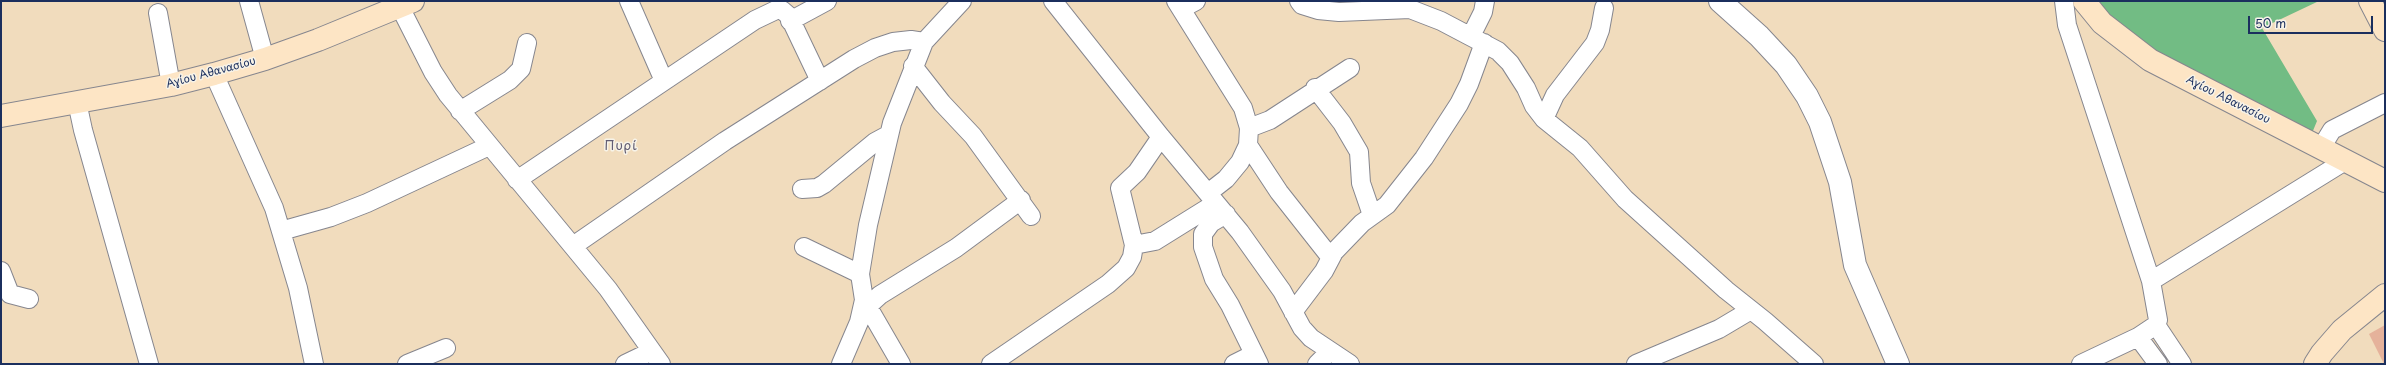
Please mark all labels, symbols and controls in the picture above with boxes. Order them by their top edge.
scale bar [2250,8,2375,34]
text: 50 m [2255,14,2286,32]
street label: Αγίου Αθανασίου [165,55,257,91]
street label: Αγίου Αθανασίου [2184,73,2272,127]
district label: Πυρί [604,138,638,154]

